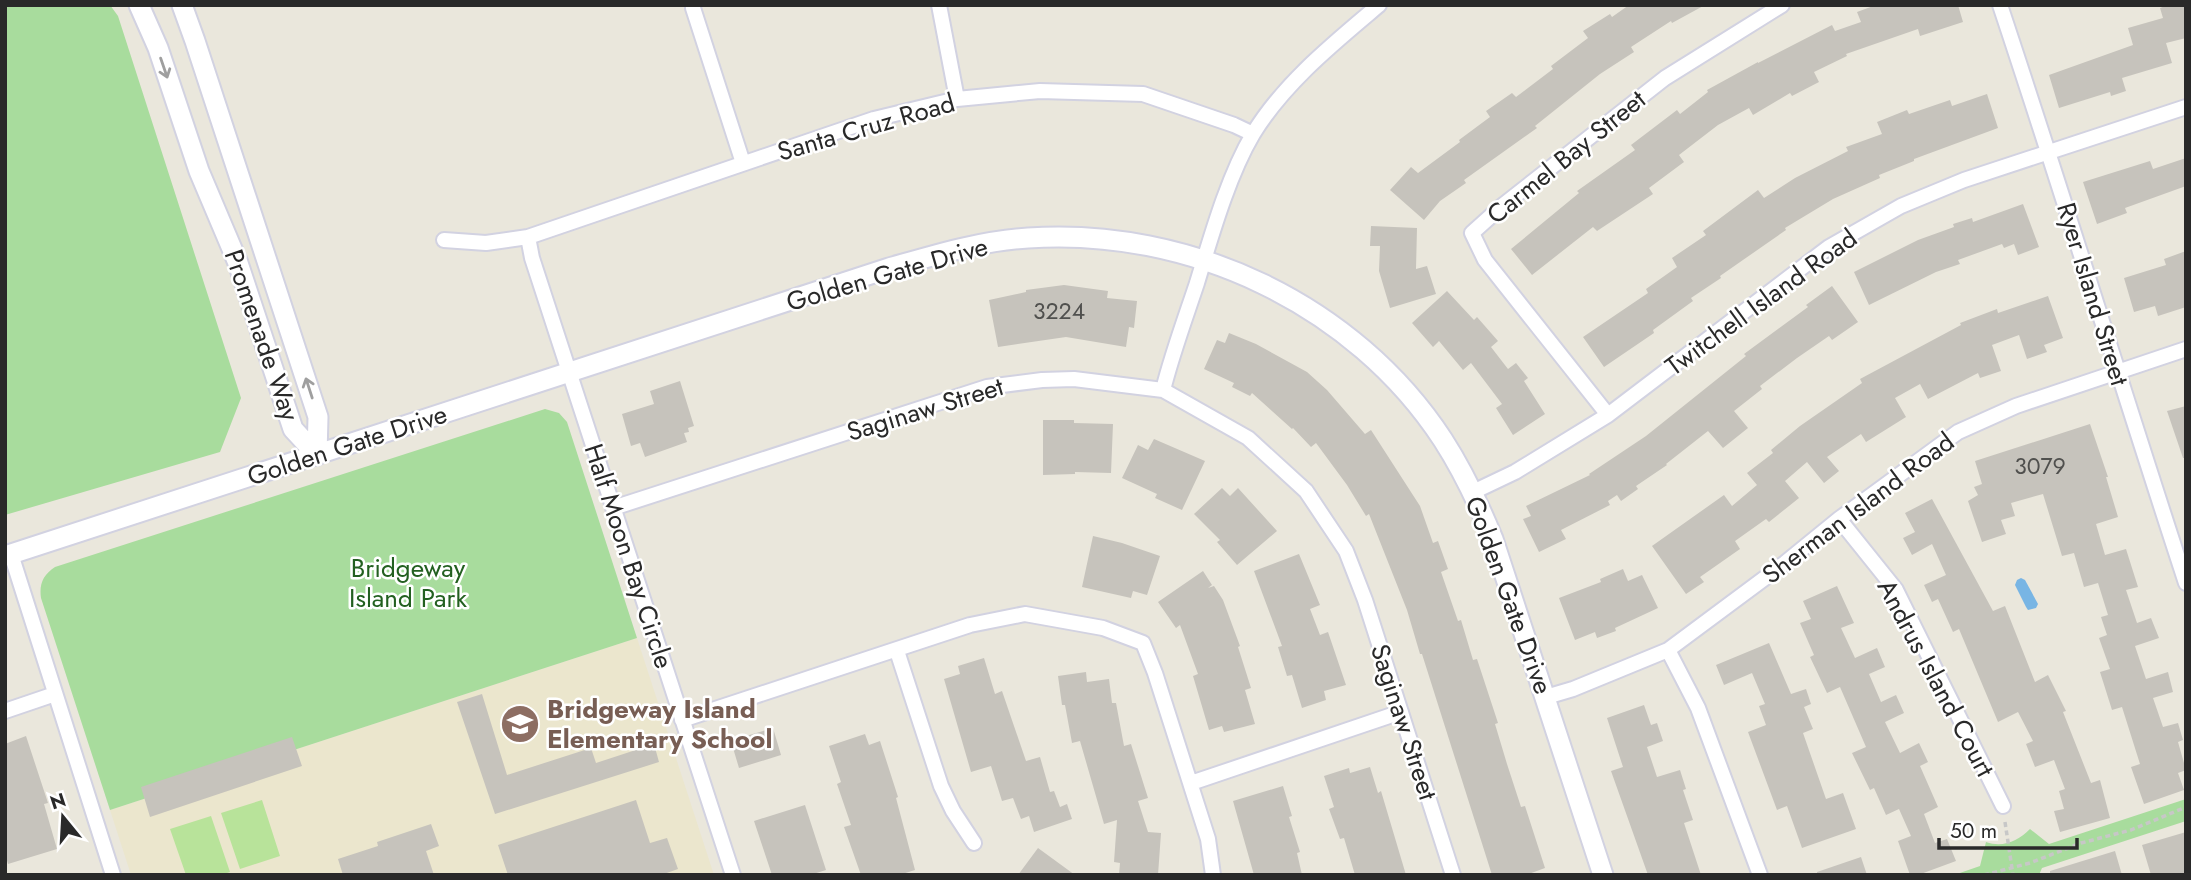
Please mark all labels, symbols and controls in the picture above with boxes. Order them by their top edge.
one-way arrow [159,57,172,79]
street label: Carmel Bay Street [1478,80,1654,233]
street label: Santa Cruz Road [773,83,959,171]
street label: Ryer Island Street [2047,198,2139,391]
street label: Twitchell Island Road [1657,219,1865,385]
street label: Golden Gate Drive [782,227,992,321]
street label: Promenade Way [215,244,309,426]
house number: 3224 [1033,294,1085,328]
street label: Saginaw Street [842,367,1009,451]
one-way arrow [302,377,315,399]
street label: Golden Gate Drive [242,395,452,495]
street label: Sherman Island Road [1754,423,1962,593]
street label: Half Moon Bay Circle [575,439,683,673]
house number: 3079 [2014,449,2066,483]
street label: Golden Gate Drive [1456,491,1562,699]
park label: Bridgeway Island Park [349,549,468,617]
street label: Andrus Island Court [1868,572,2005,784]
street label: Saginaw Street [1361,639,1447,806]
place label: Bridgeway Island Elementary School [547,690,772,758]
school or university icon: Bridgeway Island Elementary School [499,703,541,745]
north arrow [28,782,98,852]
text: N [47,786,69,816]
scale bar [1939,806,2077,850]
text: 50 m [1950,816,1997,846]

